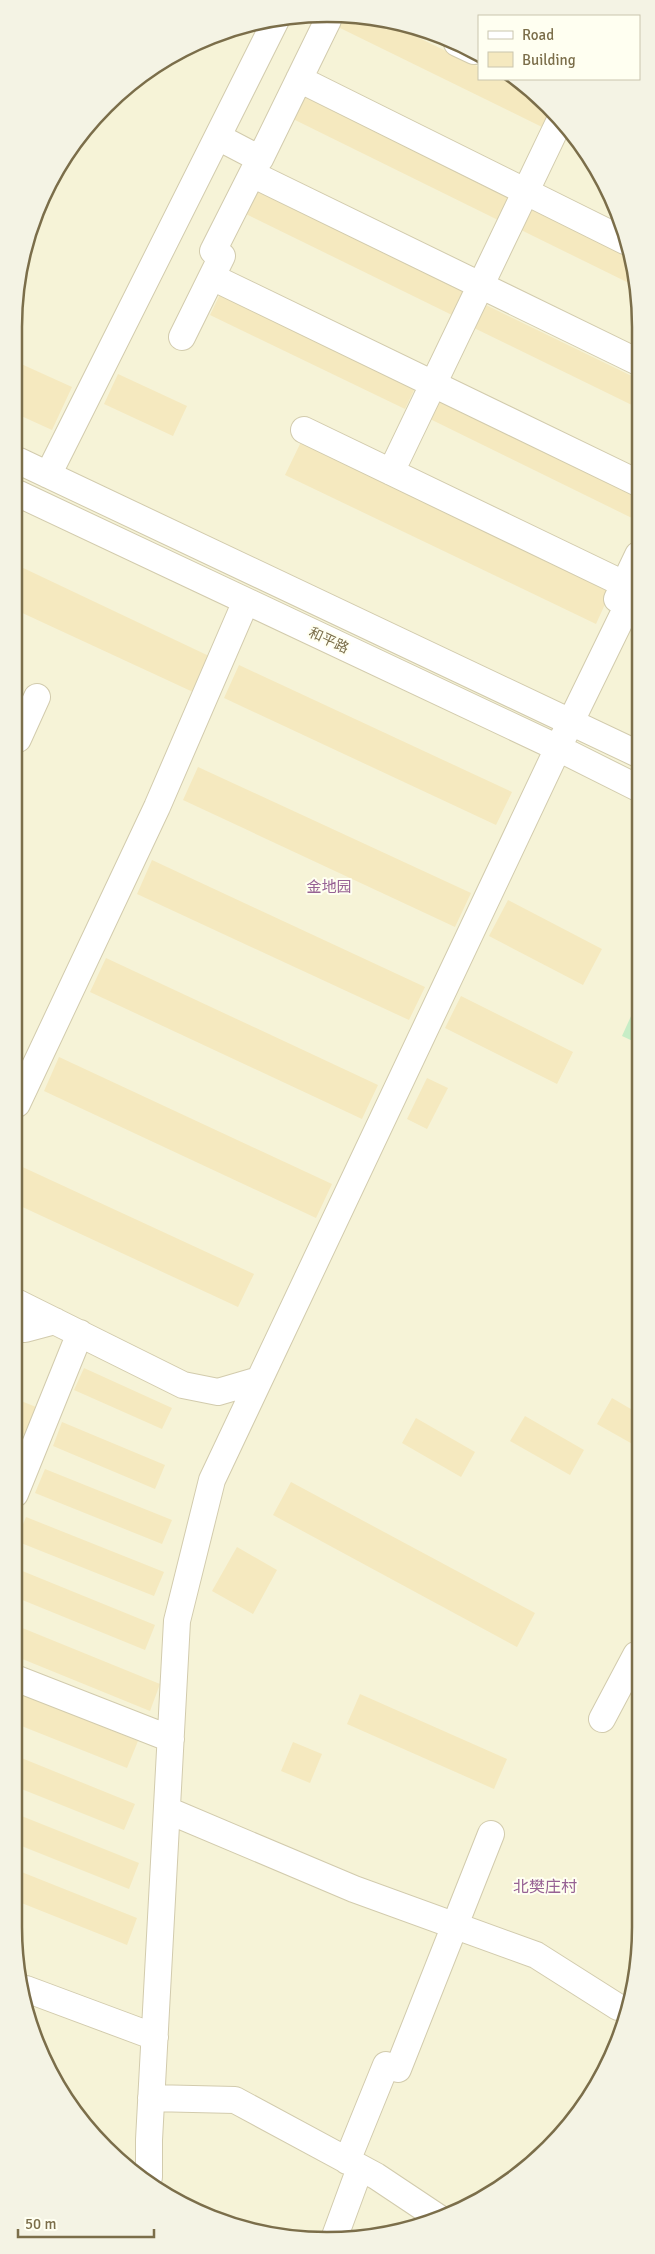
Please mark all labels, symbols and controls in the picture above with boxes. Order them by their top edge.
legend [478,15,640,80]
text: Road [522,26,554,44]
text: Building [522,51,576,69]
street label: 和平路 [306,624,351,657]
district label: 金地园 [306,878,352,896]
district label: 北樊庄村 [513,1877,577,1897]
scale bar [18,2206,154,2238]
text: 50 m [25,2215,56,2233]

